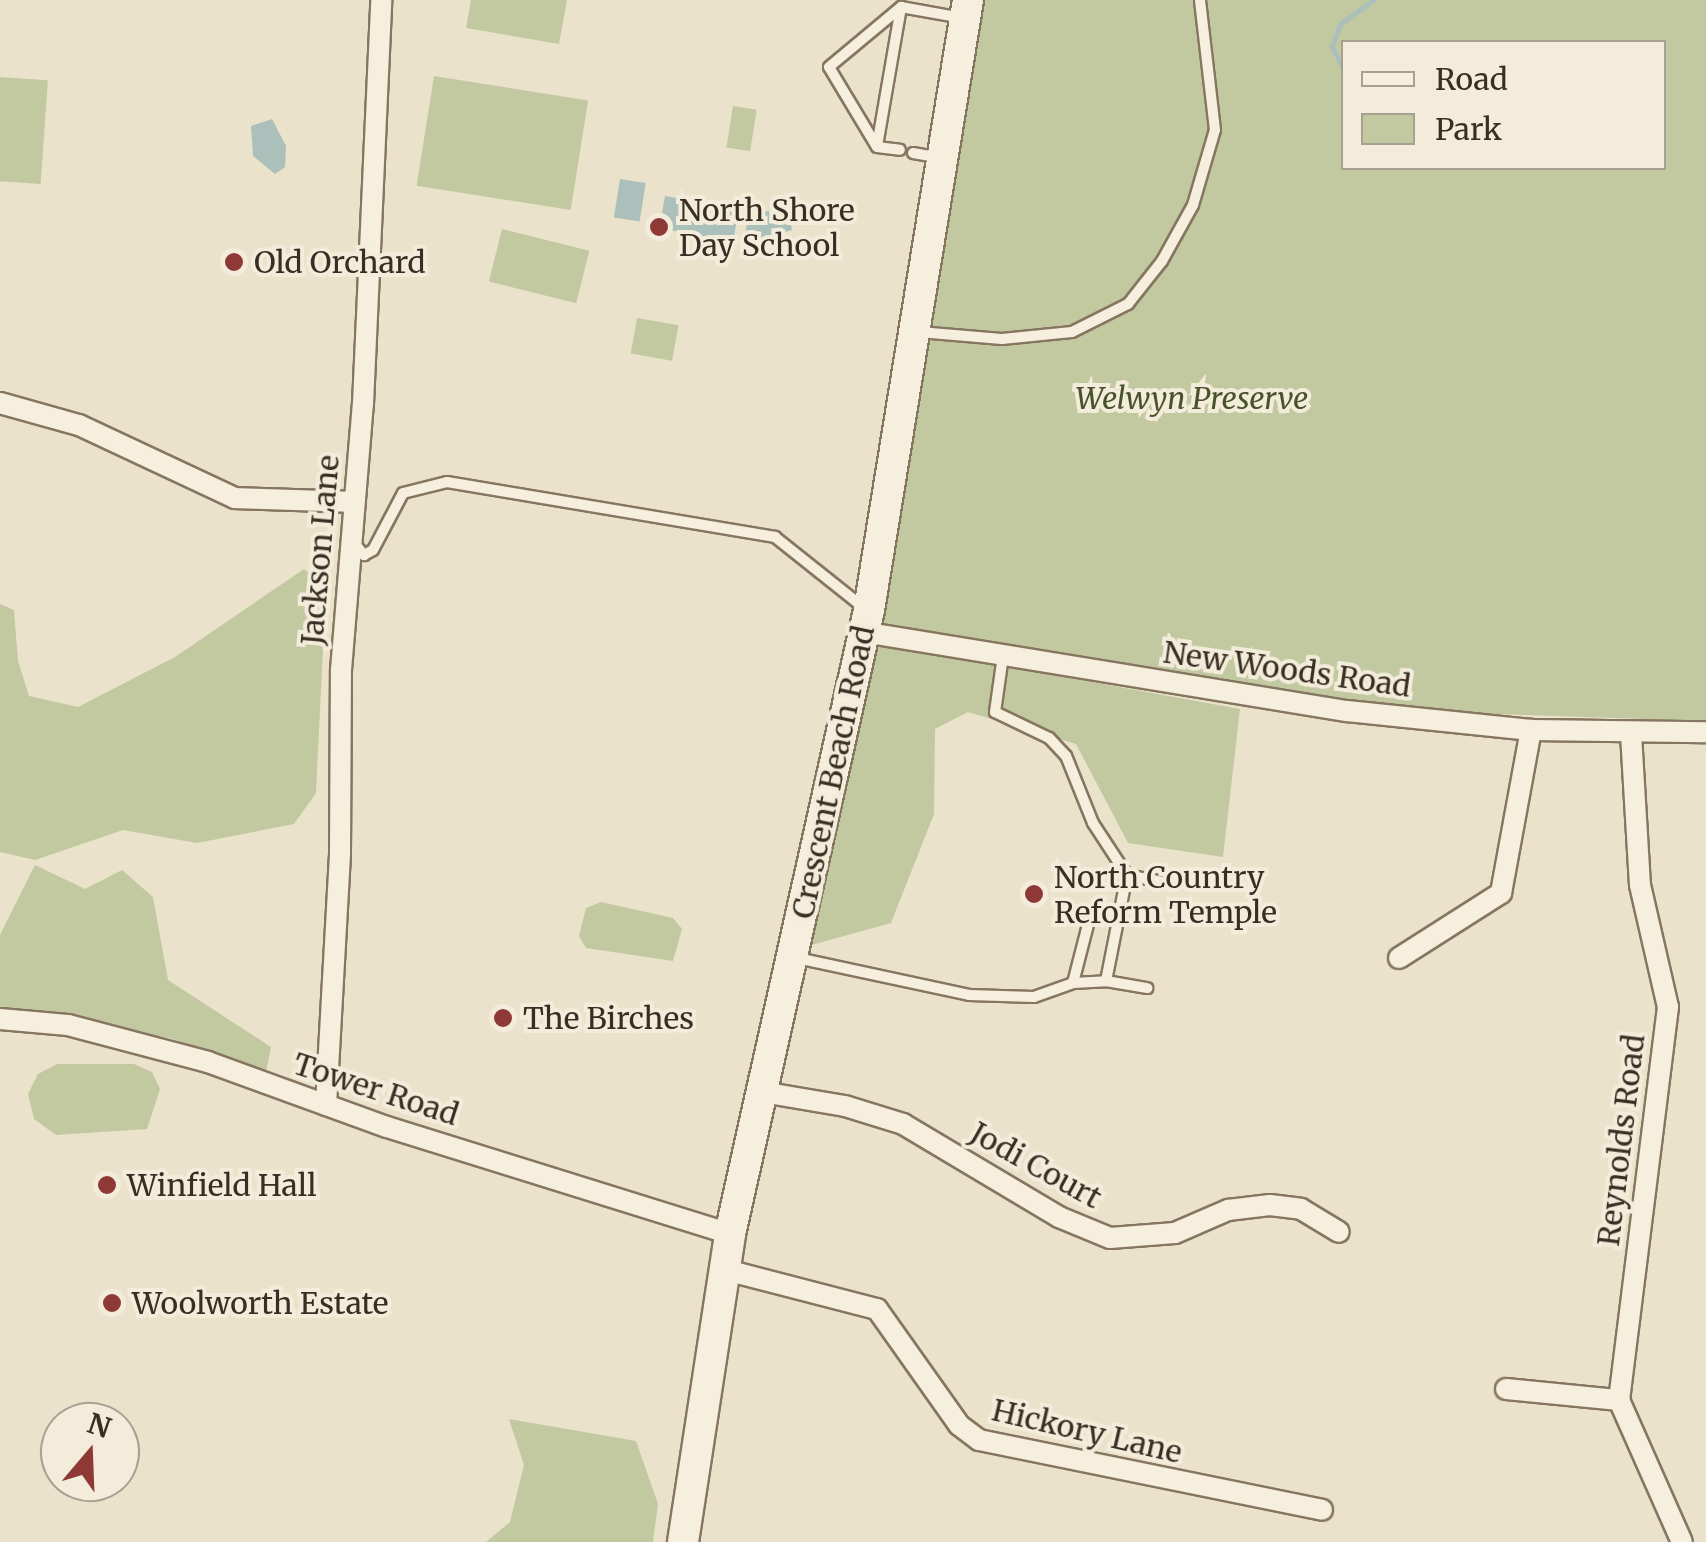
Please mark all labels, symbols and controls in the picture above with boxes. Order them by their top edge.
legend [1341,40,1666,170]
text: Road [1435,60,1508,98]
text: Park [1435,110,1502,148]
place label: North Shore Day School [679,192,855,262]
marker: North Shore Day School [648,216,670,238]
place label: Old Orchard [254,244,425,280]
marker: Old Orchard [223,251,245,273]
park label: Welwyn Preserve [1076,380,1308,416]
street label: Jackson Lane [294,453,346,647]
street label: Crescent Beach Road [784,622,882,922]
street label: New Woods Road [1161,634,1413,704]
place label: North Country Reform Temple [1054,859,1277,930]
marker: North Country Reform Temple [1023,883,1045,905]
place label: The Birches [523,1000,694,1036]
marker: The Birches [492,1007,514,1029]
street label: Reynolds Road [1590,1032,1652,1248]
street label: Tower Road [289,1045,463,1133]
street label: Jodi Court [964,1114,1108,1216]
place label: Winfield Hall [127,1167,316,1203]
marker: Winfield Hall [96,1174,118,1196]
place label: Woolworth Estate [132,1285,388,1321]
marker: Woolworth Estate [101,1292,123,1314]
street label: Hickory Lane [989,1392,1185,1470]
north arrow [40,1402,140,1502]
text: N [83,1405,115,1446]

